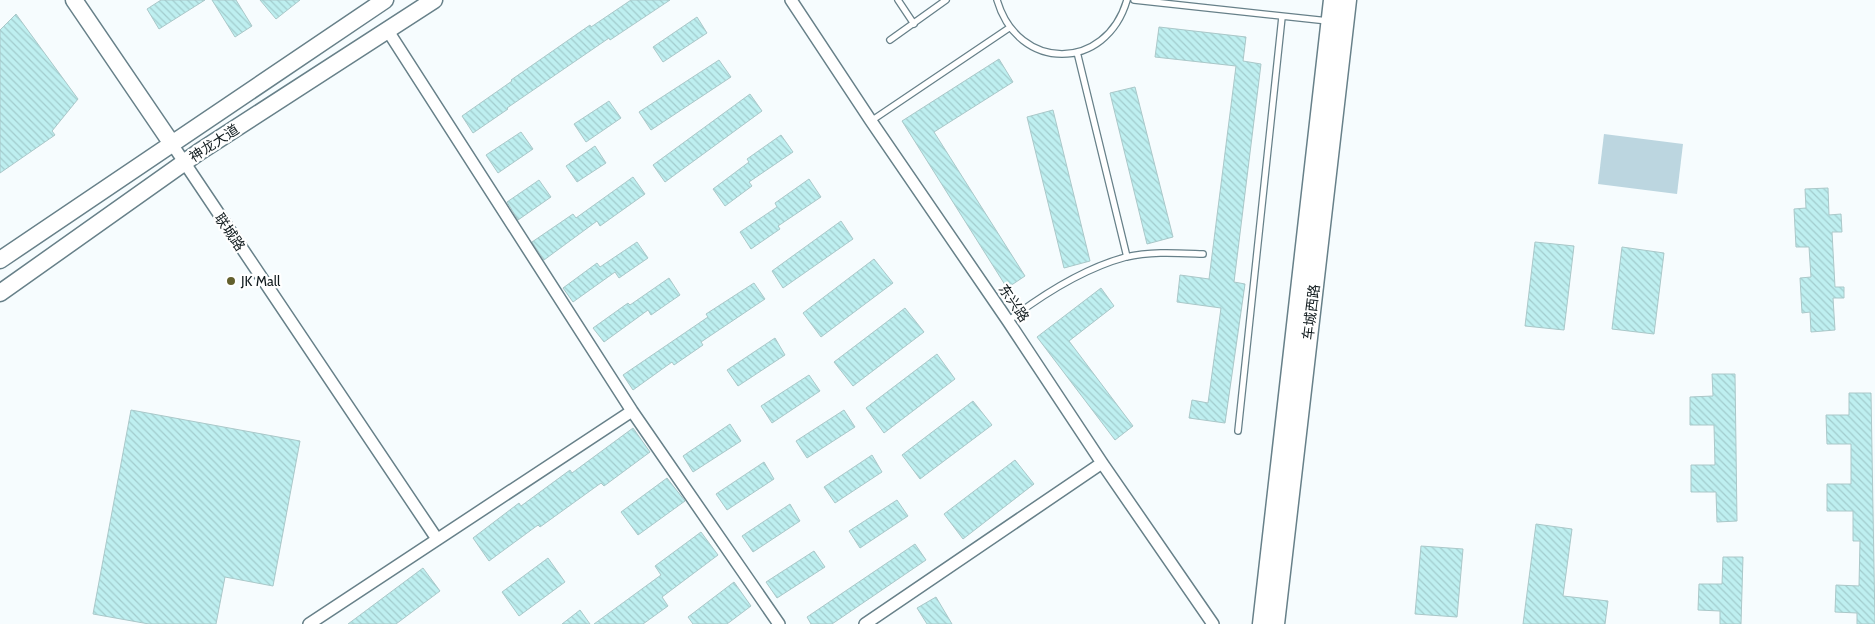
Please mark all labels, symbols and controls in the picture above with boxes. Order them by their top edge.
street label: 神龙大道 [186,120,242,166]
street label: 联城路 [211,210,249,254]
place label: JK Mall [240,272,281,290]
marker: JK Mall [225,275,237,287]
street label: 东兴路 [995,281,1033,325]
street label: 车城西路 [1299,283,1323,341]

